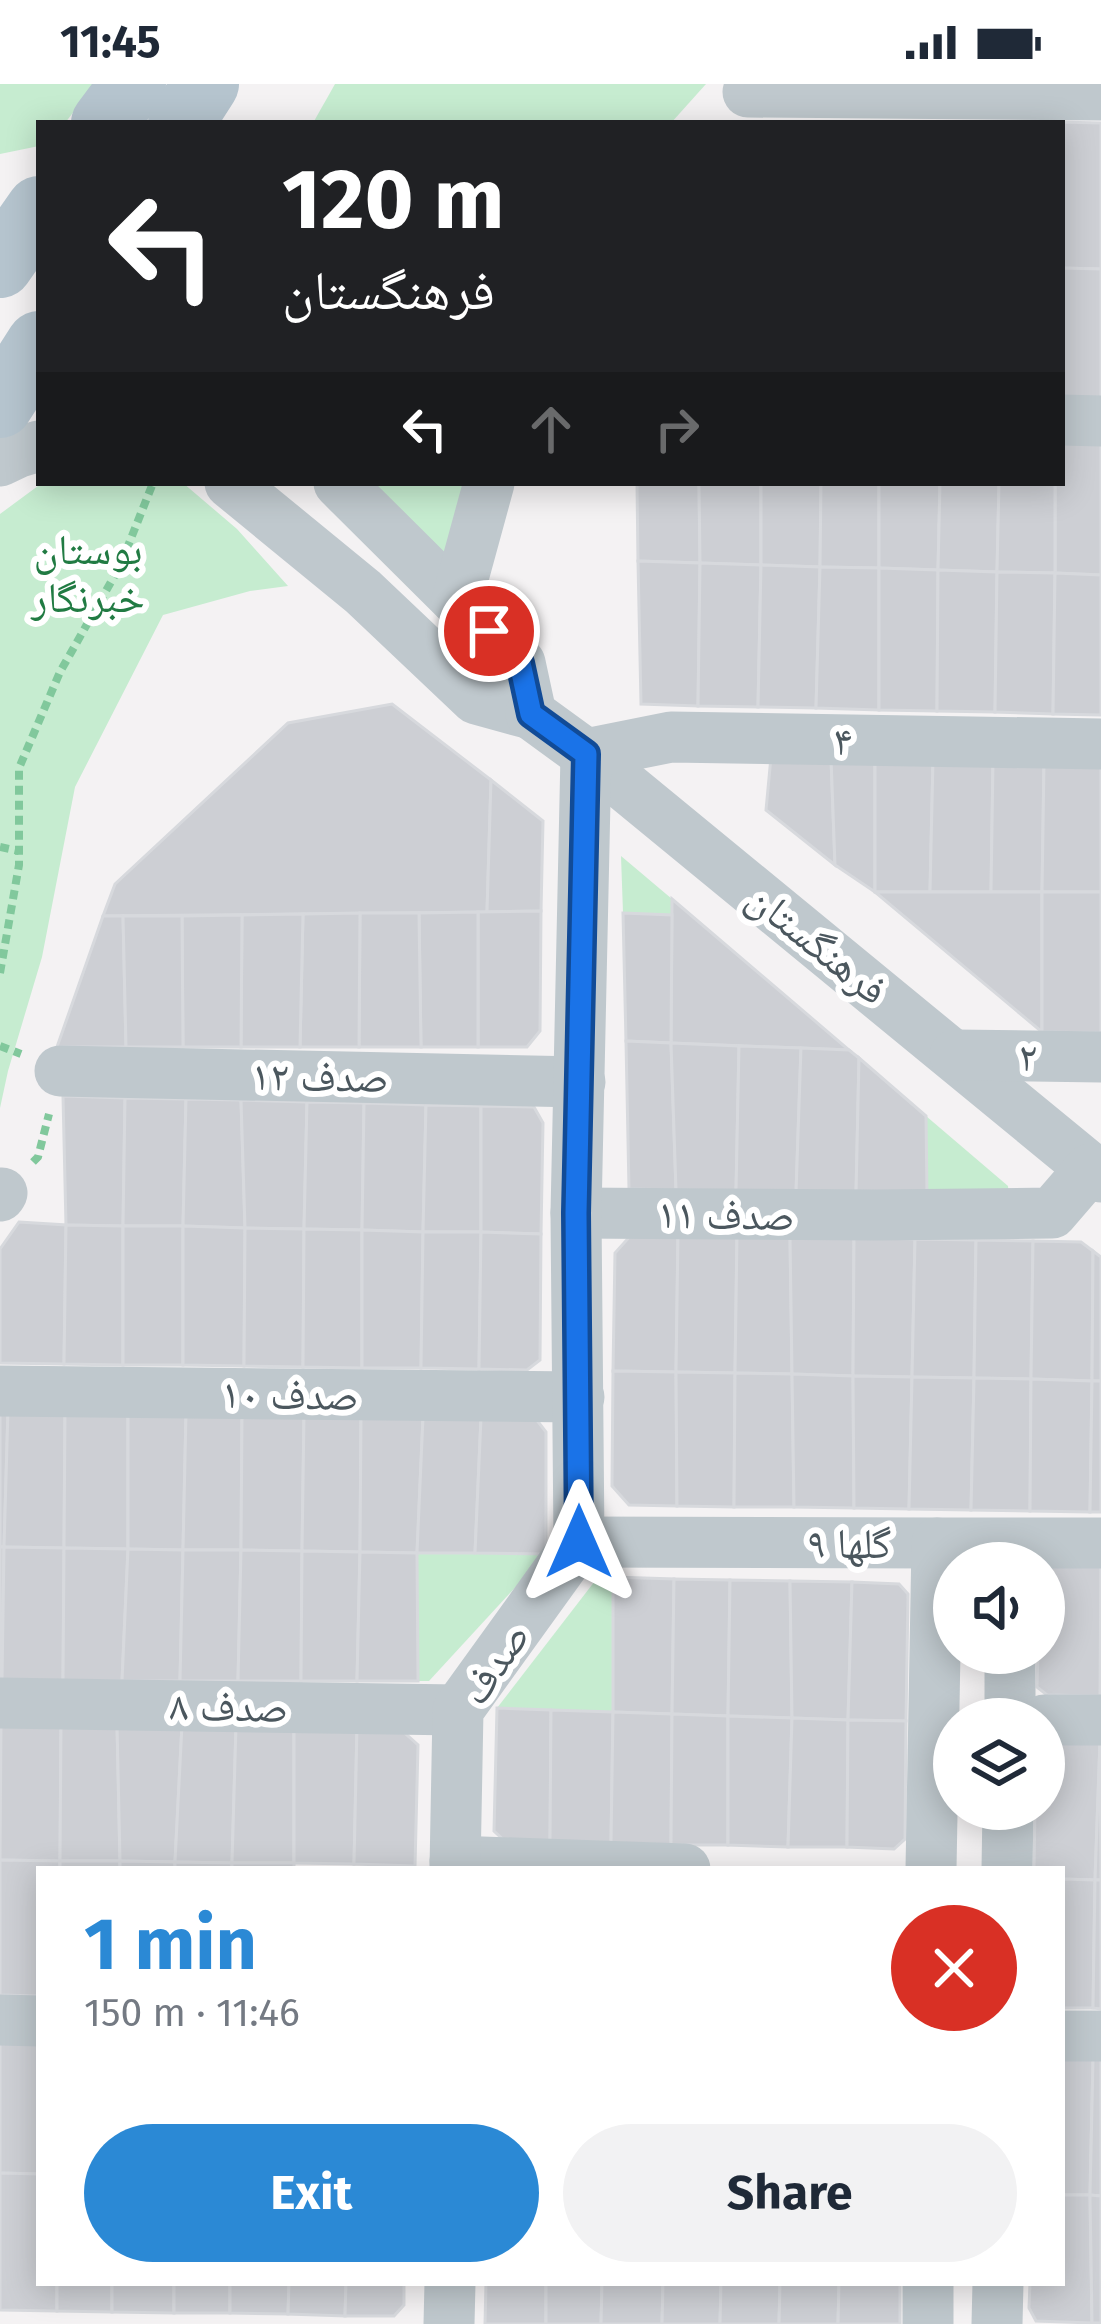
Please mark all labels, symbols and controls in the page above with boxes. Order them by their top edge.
text: 11:45 [60,15,161,69]
text: 120 m [282,149,504,250]
icon: left [84,168,240,324]
text: فرهنگستان [282,259,495,323]
icon: left [392,396,458,462]
icon: ahead [518,396,584,462]
icon: right [644,396,710,462]
park label: بوستان خبرنگار [30,525,145,623]
pin [438,580,540,682]
icon: arrive [456,598,522,664]
street label: ۴ [833,716,853,766]
street label: فرهنگستان [737,872,897,1015]
street label: ۲ [1018,1032,1038,1082]
street label: صدف ۱۲ [251,1051,389,1103]
street label: صدف ۱۱ [657,1189,795,1241]
street label: صدف ۱۰ [221,1369,359,1421]
position arrow [516,1479,642,1605]
street label: گلها ۹ [807,1519,891,1569]
map controls [933,1542,1065,1830]
button: sound [933,1542,1065,1674]
street label: صدف [449,1613,540,1714]
street label: صدف ۸ [169,1681,289,1733]
button: layers [933,1698,1065,1830]
text: 1 min [84,1902,257,1988]
button: close [891,1905,1017,2031]
text: 150 m · 11:46 [84,1990,300,2036]
button: Exit [84,2124,539,2262]
button: Share [563,2124,1017,2262]

